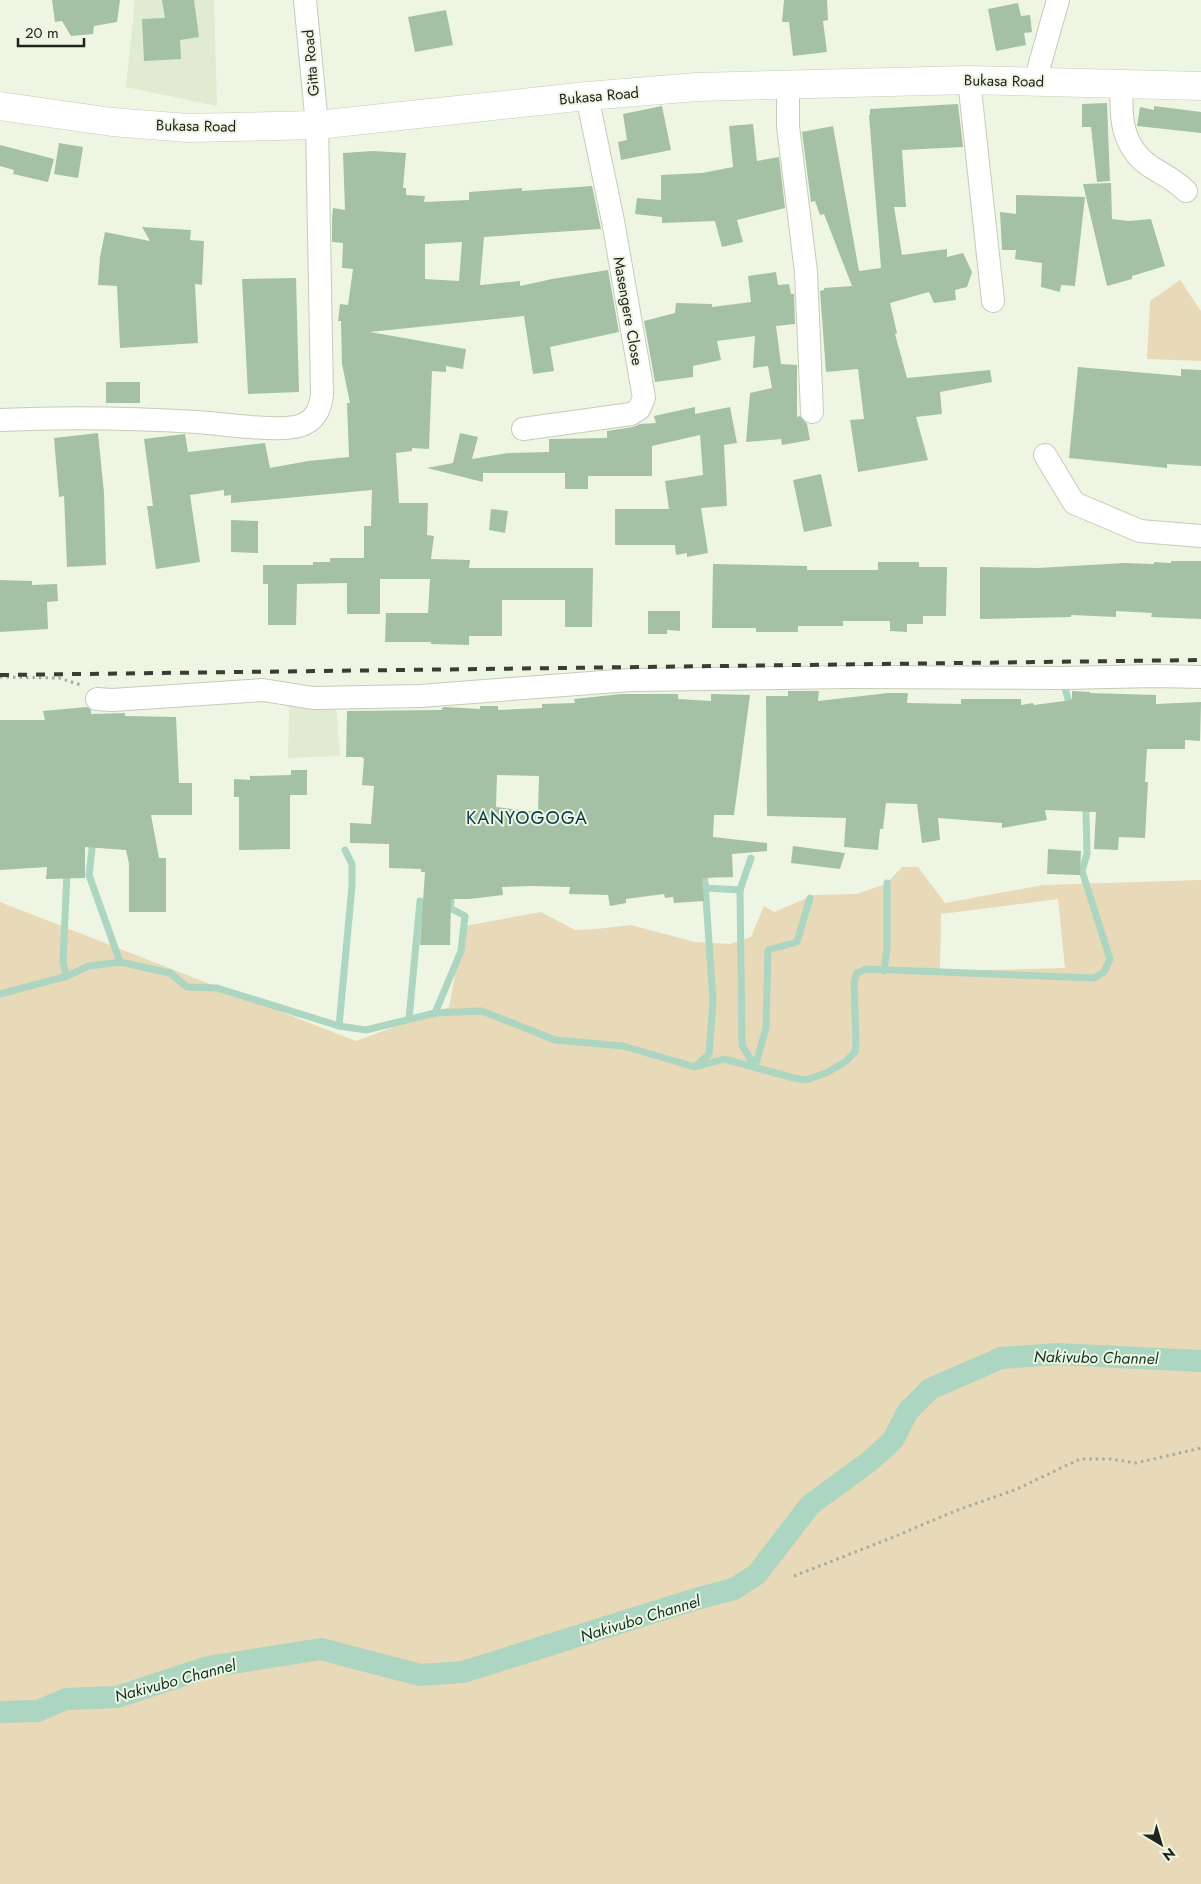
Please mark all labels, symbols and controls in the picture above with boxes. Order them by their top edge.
scale bar [18,15,84,47]
text: 20 m [25,22,59,44]
street label: Gitta Road [297,29,325,97]
street label: Bukasa Road [964,69,1044,93]
street label: Bukasa Road [558,82,640,110]
street label: Bukasa Road [156,114,236,138]
street label: Masengere Close [608,255,648,367]
district label: KANYOGOGA [466,805,588,831]
water label: Nakivubo Channel [1034,1345,1160,1370]
water label: Nakivubo Channel [577,1589,704,1648]
water label: Nakivubo Channel [112,1653,240,1708]
north arrow [1136,1819,1186,1869]
text: N [1158,1843,1180,1866]

